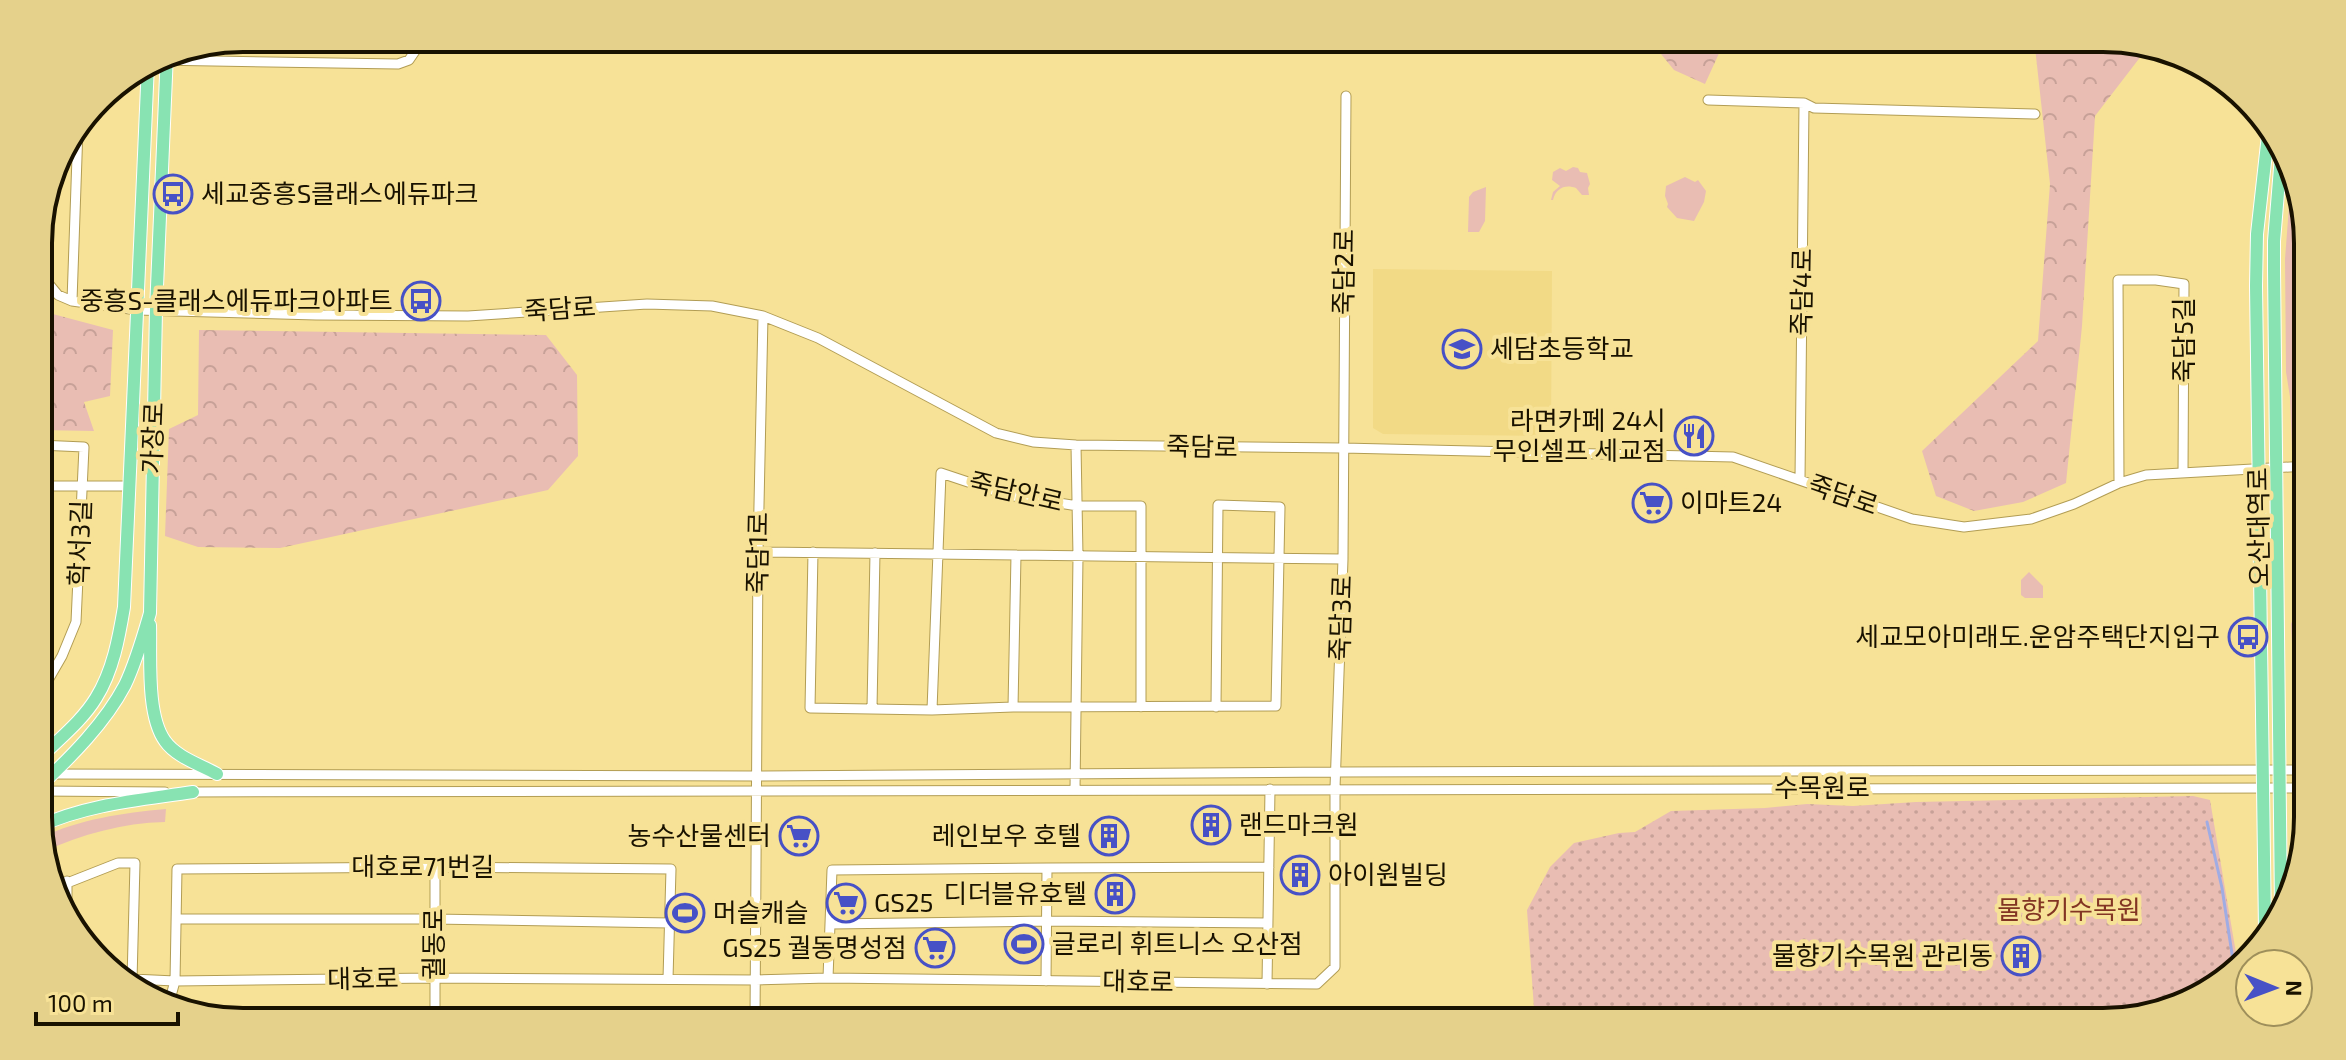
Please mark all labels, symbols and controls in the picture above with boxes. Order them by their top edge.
bus stop icon: 세교중흥S클래스에듀파크 [152,173,194,215]
place label: 세교중흥S클래스에듀파크 [201,177,479,208]
street label: 죽담2로 [1326,229,1359,315]
street label: 죽담4로 [1784,248,1817,336]
bus stop icon: 중흥S-클래스에듀파크아파트 [400,280,442,322]
place label: 중흥S-클래스에듀파크아파트 [80,284,393,315]
street label: 죽담로 [523,290,597,325]
street label: 죽담5길 [2167,297,2198,383]
school or university icon: 세담초등학교 [1441,328,1483,370]
place label: 세담초등학교 [1490,332,1634,363]
street label: 가장로 [135,402,168,474]
place label: 라면카페 24시 무인셀프 세교점 [1493,404,1666,465]
restaurant icon: 라면카페 24시 무인셀프 세교점 [1673,415,1715,457]
street label: 죽담로 [1166,429,1238,462]
street label: 죽담안로 [966,465,1066,516]
street label: 죽담로 [1805,467,1882,520]
street label: 오산대역로 [2241,467,2274,587]
supermarket icon: 이마트24 [1631,482,1673,524]
place label: 이마트24 [1680,486,1782,517]
street label: 학서3길 [62,499,95,587]
street label: 죽담1로 [740,512,773,594]
street label: 죽담3로 [1323,574,1356,662]
bus stop icon: 세교모아미래도.운암주택단지입구 [2227,616,2269,658]
place label: 세교모아미래도.운암주택단지입구 [1855,620,2220,651]
street label: 수목원로 [1774,771,1870,802]
building icon: 랜드마크원 [1190,804,1232,846]
place label: 랜드마크원 [1239,808,1359,839]
supermarket icon: 농수산물센터 [778,815,820,857]
building icon: 레인보우 호텔 [1088,815,1130,857]
place label: 농수산물센터 [627,819,771,850]
place label: 레인보우 호텔 [932,819,1081,850]
street label: 대호로71번길 [351,850,495,881]
building icon: 아이원빌딩 [1279,854,1321,896]
place label: 아이원빌딩 [1328,858,1448,889]
building icon: 디더블유호텔 [1094,873,1136,915]
place label: 디더블유호텔 [943,877,1087,908]
supermarket icon: GS25 [825,882,867,924]
place label: GS25 [874,886,933,917]
sports icon: 머슬캐슬 [664,892,706,934]
park label: 물향기수목원 [1997,893,2141,924]
place label: 머슬캐슬 [713,896,809,927]
street label: 궐동로 [417,908,448,980]
sports icon: 글로리 휘트니스 오산점 [1003,923,1045,965]
supermarket icon: GS25 궐동명성점 [914,927,956,969]
place label: 글로리 휘트니스 오산점 [1052,927,1303,958]
place label: GS25 궐동명성점 [722,931,907,962]
building icon: 물향기수목원 관리동 [2000,935,2042,977]
place label: 물향기수목원 관리동 [1772,939,1993,970]
north arrow [2234,948,2314,1028]
street label: 대호로 [327,961,399,994]
street label: 대호로 [1102,964,1174,997]
scale bar [36,976,178,1026]
text: N [2282,980,2308,997]
text: 100 m [48,988,113,1017]

